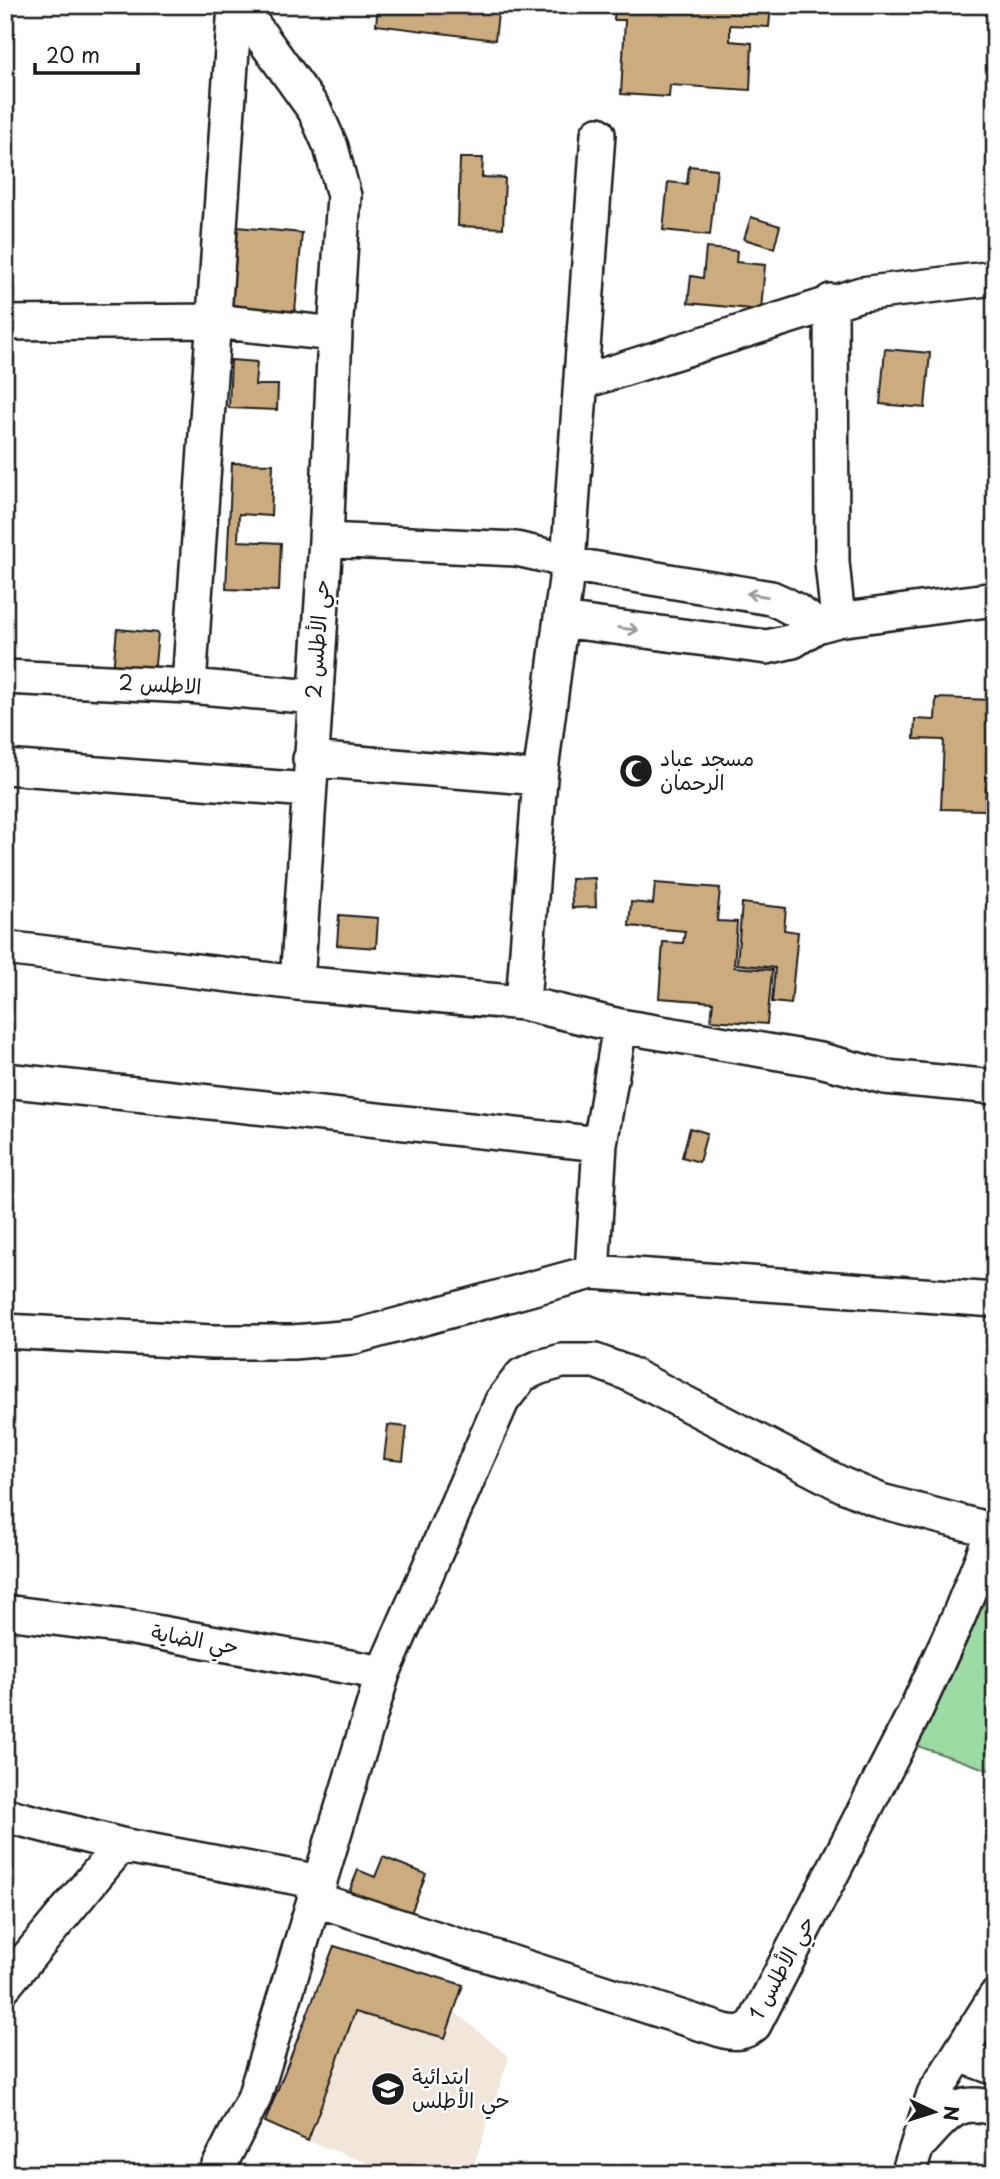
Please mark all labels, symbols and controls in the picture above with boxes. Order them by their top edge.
scale bar [35,32,138,76]
text: 20 m [46,38,100,70]
street label: حي الأطلس 2 [296,578,341,700]
one-way arrow [746,589,769,602]
one-way arrow [616,623,639,636]
street label: الاطلس 2 [118,665,203,701]
place label: مسجد عباد الرحمان [660,741,754,797]
mosque icon: مسجد عباد الرحمان [617,752,655,790]
street label: حي الضاية [148,1615,242,1666]
street label: حي الأطلس 1 [739,1909,826,2027]
place label: ابتدائية حي الأطلس [412,2059,510,2120]
school or university icon: ابتدائية حي الأطلس [369,2070,407,2108]
north arrow [898,2078,968,2148]
text: N [937,2105,966,2122]

